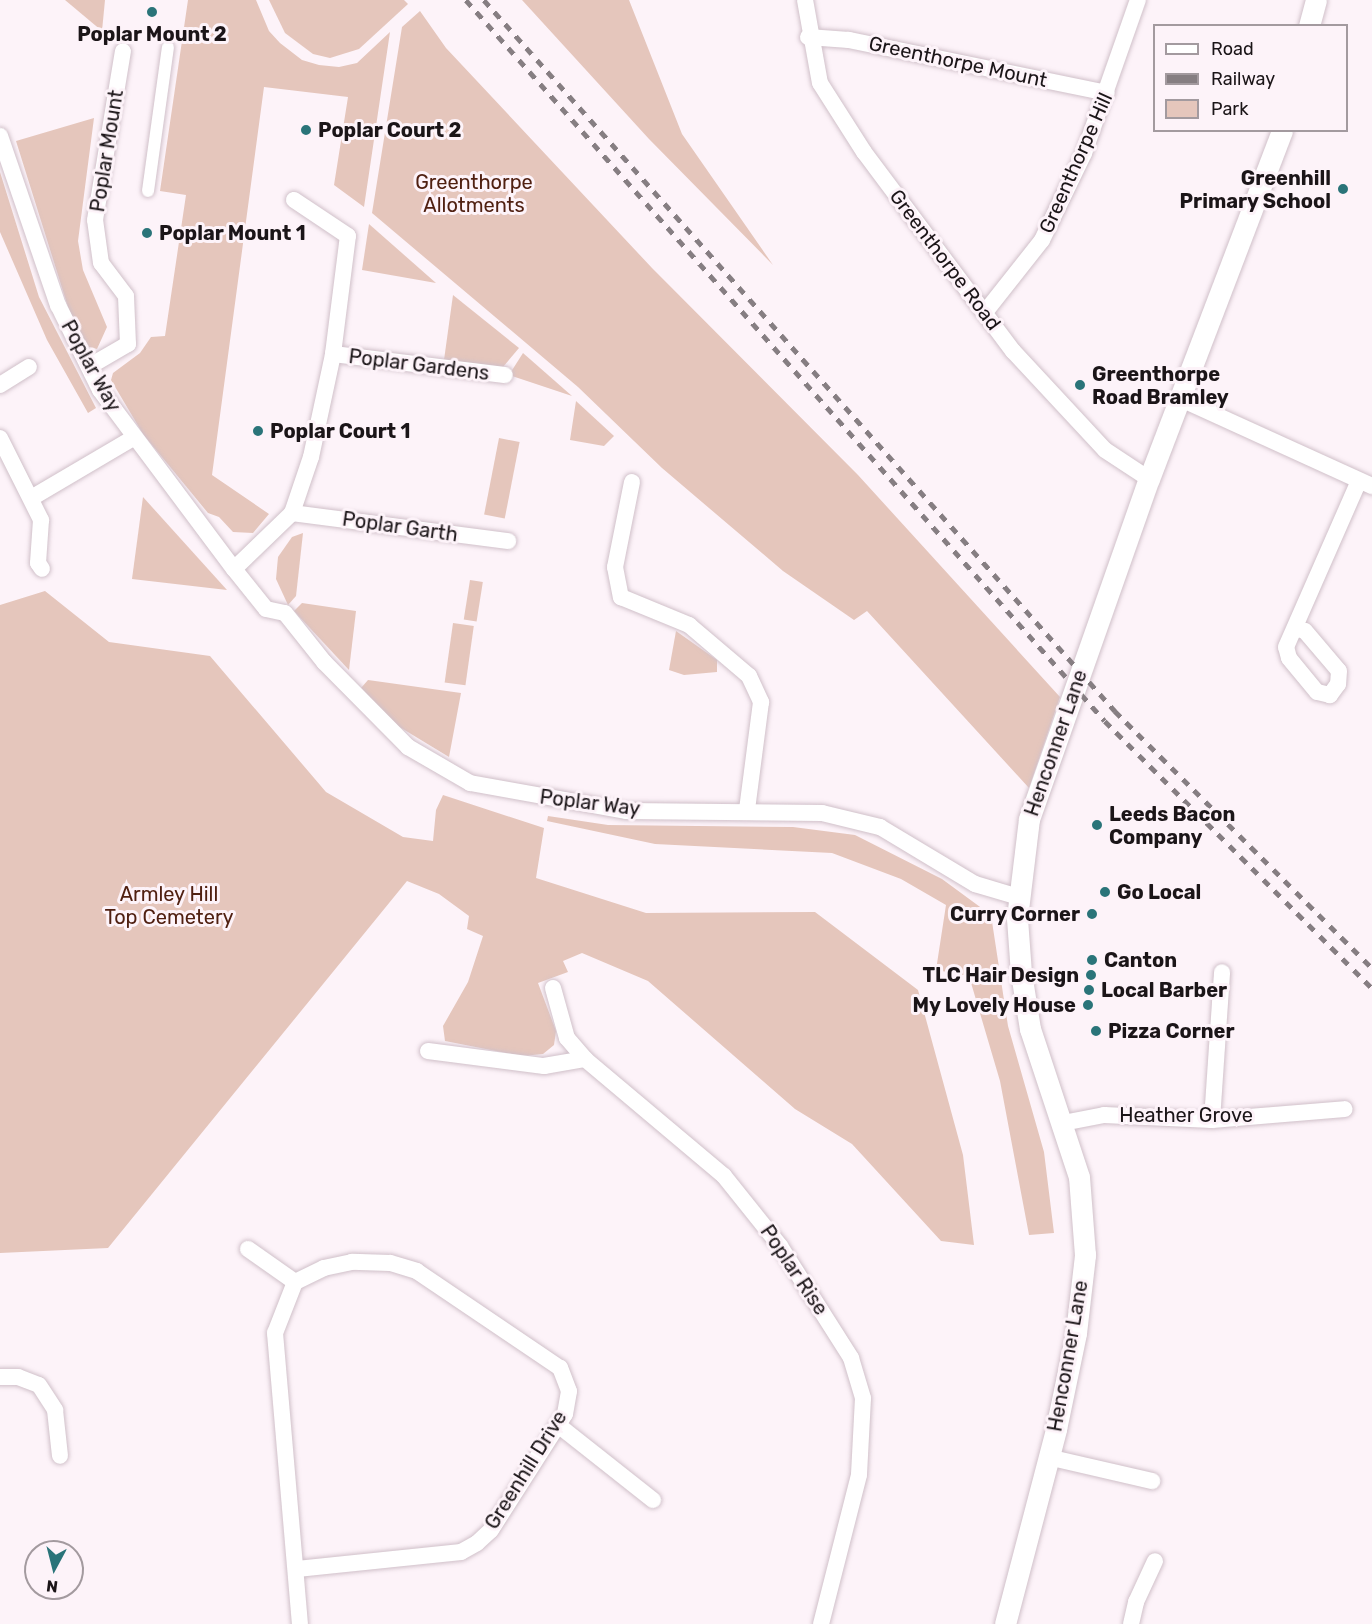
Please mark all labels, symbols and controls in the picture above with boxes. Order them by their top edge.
marker: Poplar Mount 2 [145,5,159,19]
place label: Poplar Mount 2 [77,22,227,46]
legend [1153,24,1348,132]
street label: Greenthorpe Mount [867,31,1049,93]
text: Road [1211,38,1254,60]
text: Railway [1211,68,1275,90]
street label: Poplar Mount [85,88,129,214]
street label: Greenthorpe Hill [1034,89,1118,237]
text: Park [1211,98,1248,120]
place label: Poplar Court 2 [318,118,462,142]
marker: Poplar Court 2 [299,123,313,137]
place label: Greenhill Primary School [1179,166,1331,213]
park label: Greenthorpe Allotments [415,170,533,217]
marker: Greenhill Primary School [1336,182,1350,196]
street label: Greenthorpe Road [884,185,1006,335]
place label: Poplar Mount 1 [159,221,306,245]
marker: Poplar Mount 1 [140,226,154,240]
street label: Poplar Way [56,316,126,416]
street label: Poplar Gardens [347,344,491,386]
place label: Greenthorpe Road Bramley [1092,362,1229,409]
marker: Greenthorpe Road Bramley [1073,378,1087,392]
place label: Poplar Court 1 [270,419,411,443]
marker: Poplar Court 1 [251,424,265,438]
street label: Poplar Garth [341,507,459,547]
street label: Henconner Lane [1020,666,1092,820]
street label: Poplar Way [538,785,642,821]
place label: Leeds Bacon Company [1109,802,1235,849]
marker: Leeds Bacon Company [1090,818,1104,832]
place label: Go Local [1117,880,1201,904]
park label: Armley Hill Top Cemetery [104,882,234,929]
marker: Go Local [1098,885,1112,899]
place label: Curry Corner [950,902,1080,926]
marker: Curry Corner [1085,907,1099,921]
place label: Canton [1104,948,1177,972]
marker: Canton [1085,953,1099,967]
place label: TLC Hair Design [922,963,1079,987]
marker: TLC Hair Design [1084,968,1098,982]
place label: Local Barber [1101,978,1227,1002]
marker: Local Barber [1082,983,1096,997]
place label: My Lovely House [911,993,1076,1017]
marker: My Lovely House [1081,998,1095,1012]
place label: Pizza Corner [1108,1019,1235,1043]
marker: Pizza Corner [1089,1024,1103,1038]
street label: Heather Grove [1119,1103,1253,1127]
street label: Poplar Rise [755,1220,833,1320]
street label: Henconner Lane [1043,1278,1093,1434]
street label: Greenhill Drive [480,1406,572,1534]
north arrow [24,1540,84,1600]
text: N [45,1576,59,1597]

